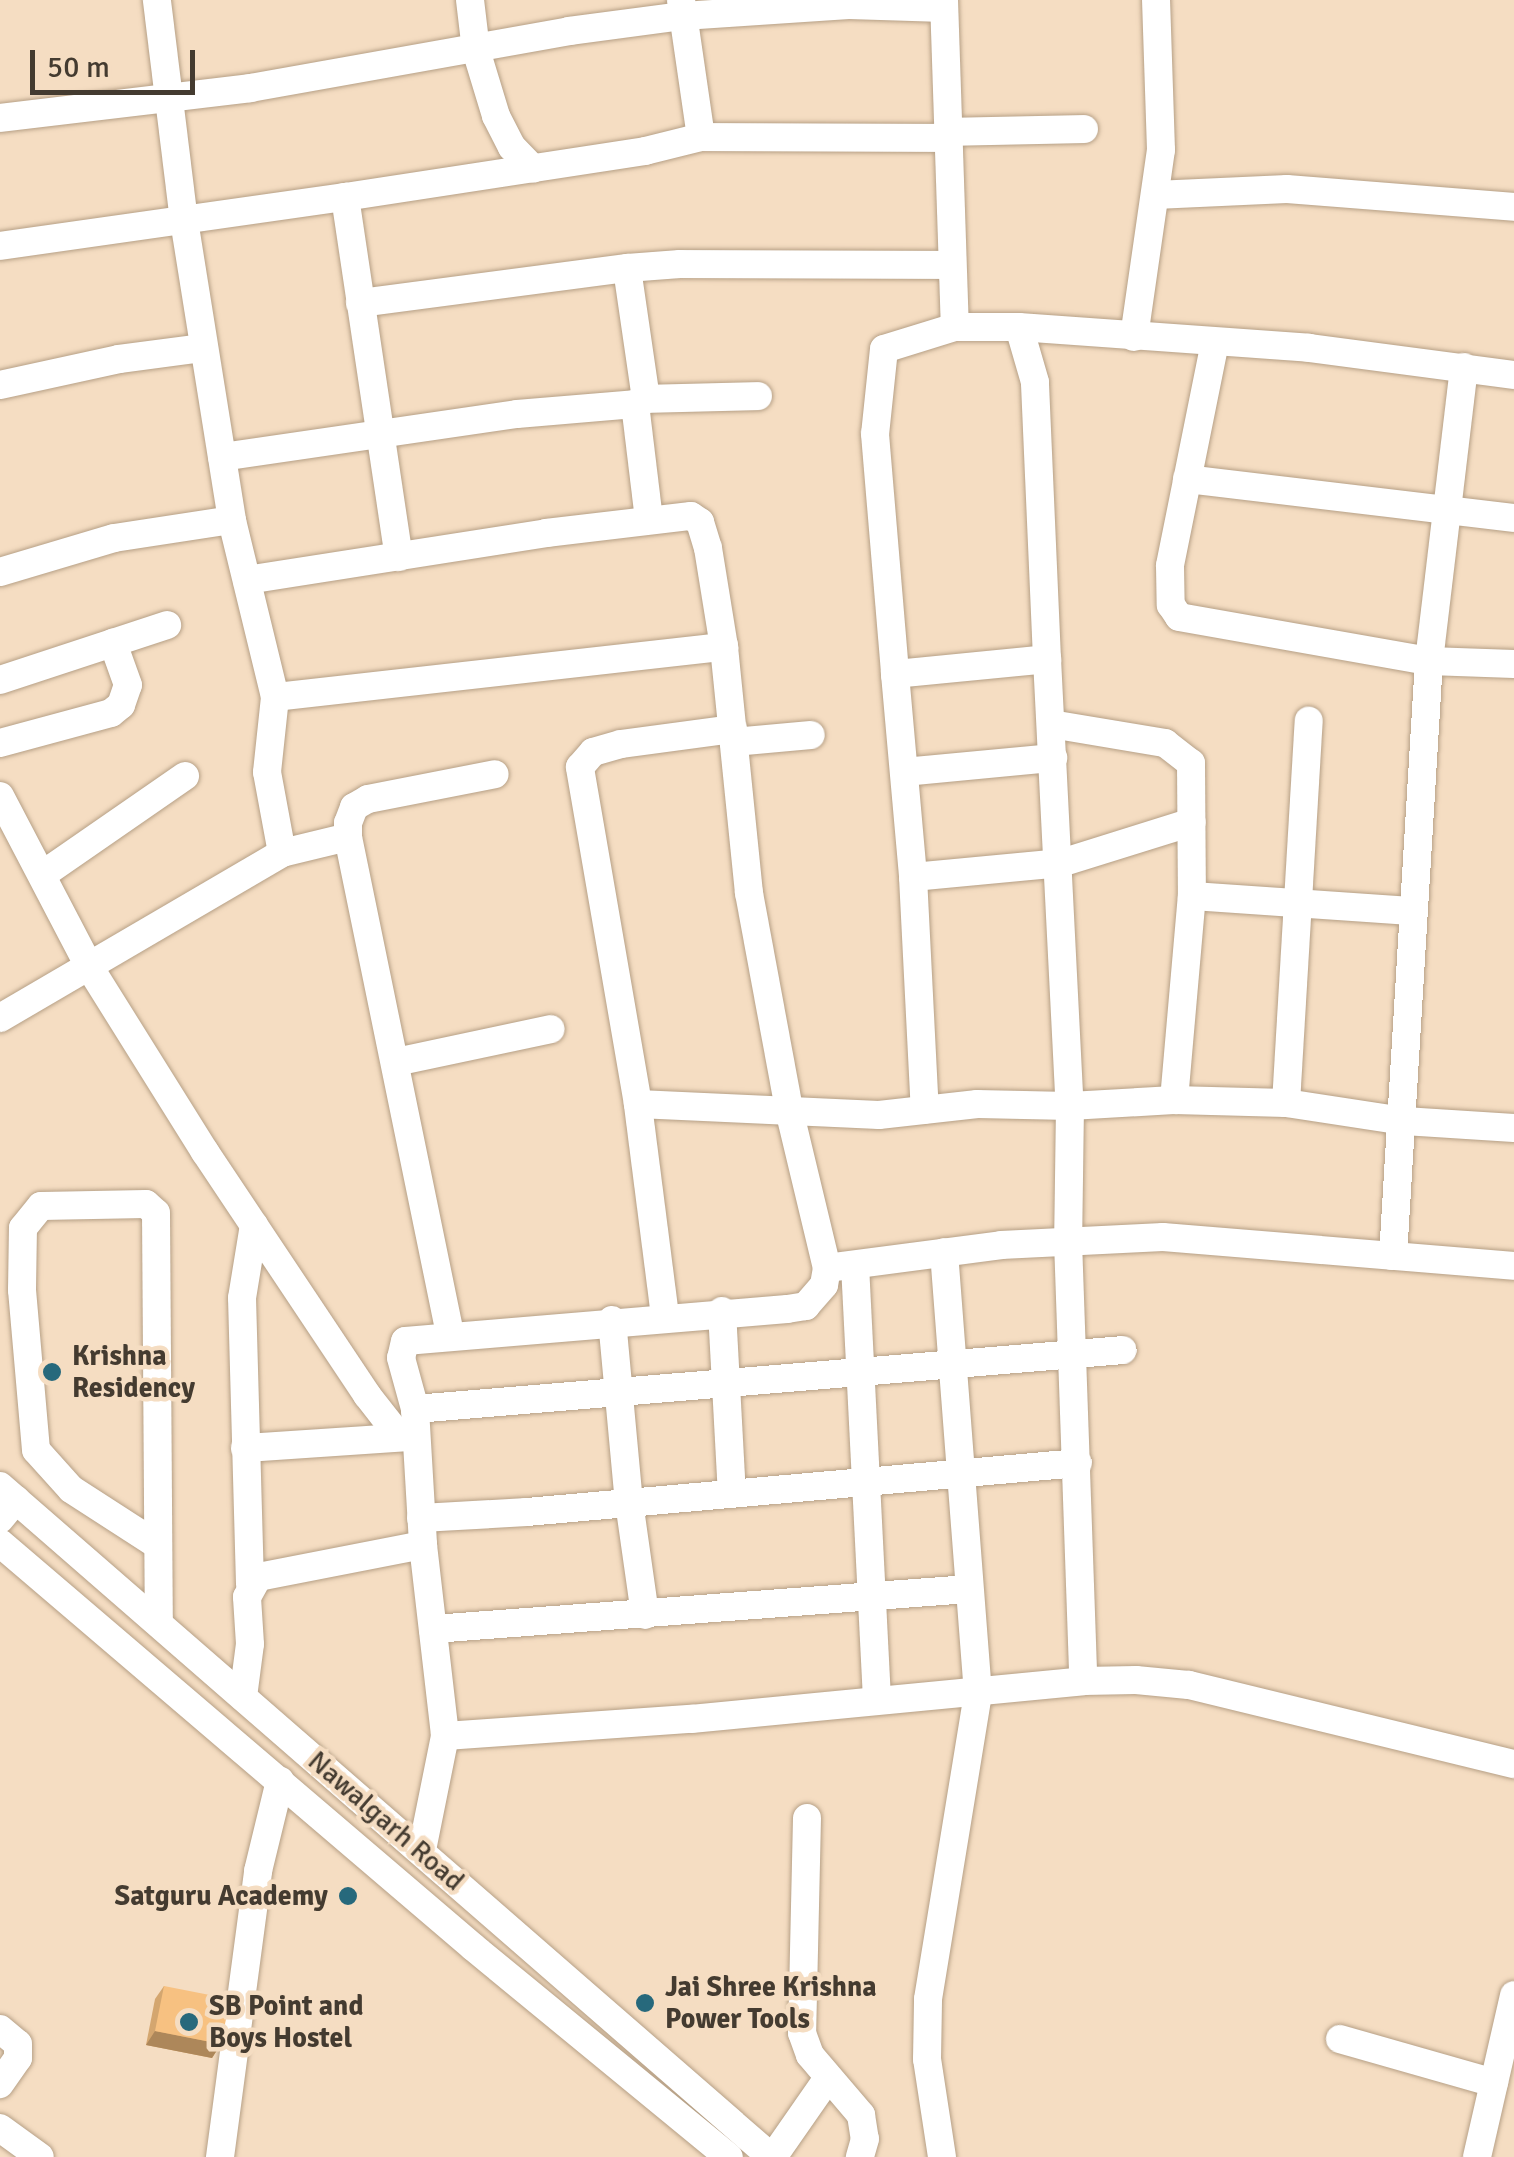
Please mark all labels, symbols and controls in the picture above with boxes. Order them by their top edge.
scale bar [35,30,200,92]
text: 50 m [47,49,110,86]
place label: Krishna Residency [72,1339,195,1405]
marker: Krishna Residency [41,1361,63,1383]
street label: Nawalgarh Road [301,1744,471,1898]
place label: Satguru Academy [115,1879,328,1913]
marker: Satguru Academy [337,1885,359,1907]
place label: Jai Shree Krishna Power Tools [665,1970,877,2036]
place label: SB Point and Boys Hostel [209,1989,364,2055]
marker: Jai Shree Krishna Power Tools [634,1992,656,2014]
marker: SB Point and Boys Hostel [178,2011,200,2033]

